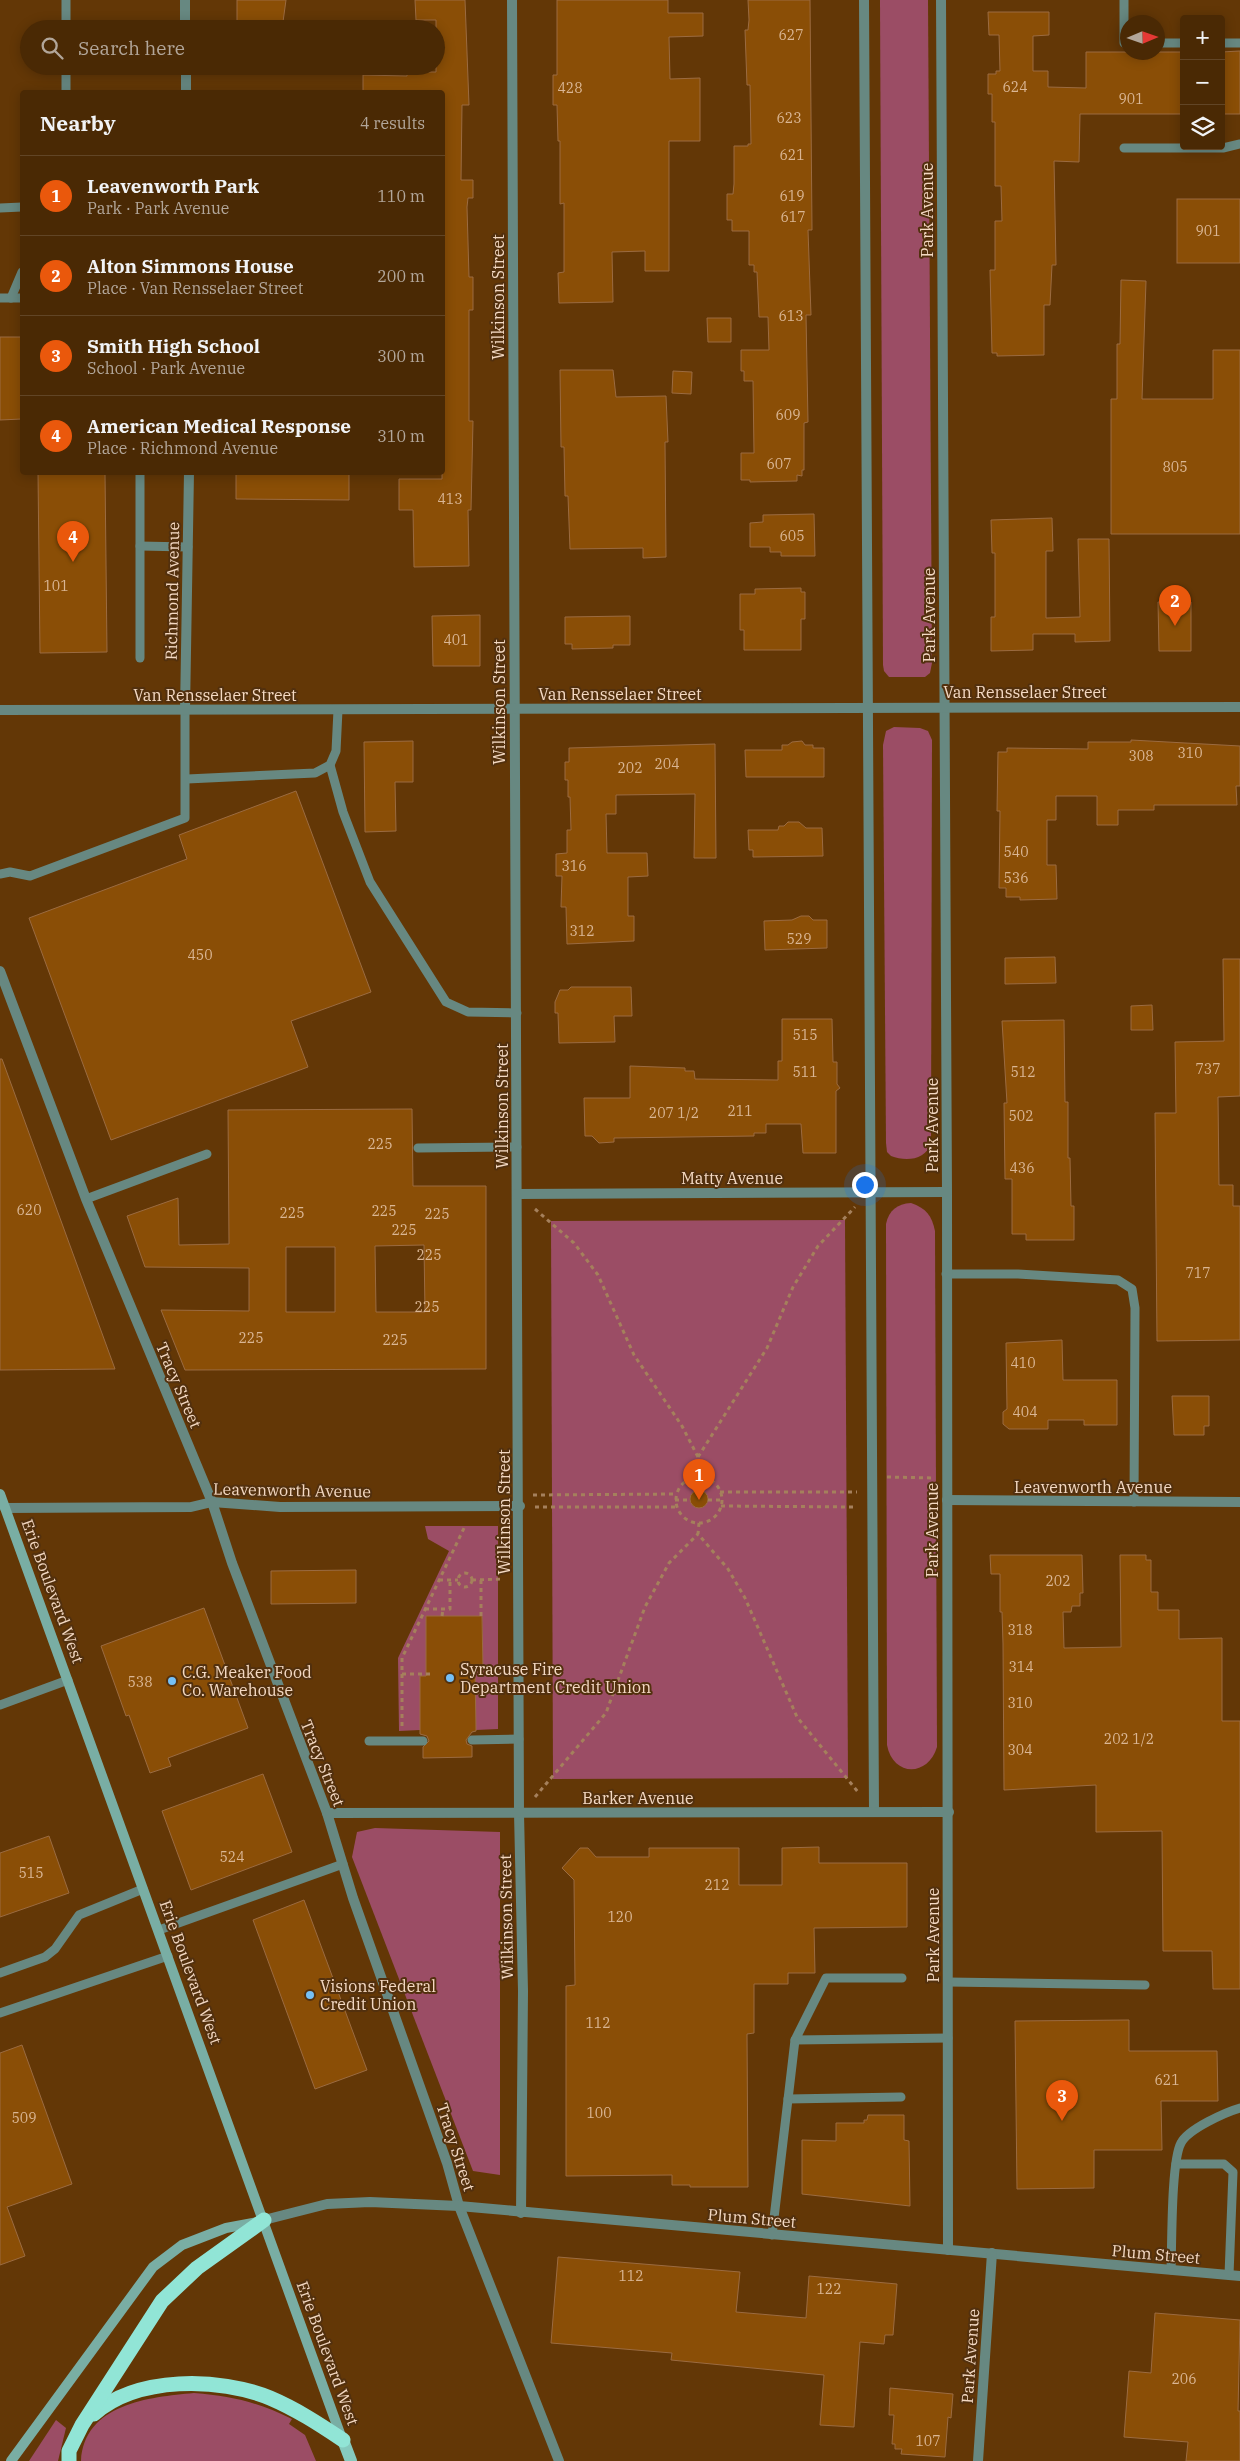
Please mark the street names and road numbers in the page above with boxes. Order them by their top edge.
street label: Park Avenue [917,163,937,257]
street label: Wilkinson Street [488,234,508,360]
street label: Richmond Avenue [161,522,183,660]
street label: Park Avenue [919,568,939,662]
street label: Wilkinson Street [489,639,509,765]
street label: Van Rensselaer Street [943,682,1107,702]
street label: Van Rensselaer Street [538,684,702,704]
street label: Van Rensselaer Street [133,685,297,705]
street label: Wilkinson Street [492,1043,512,1169]
street label: Park Avenue [922,1078,942,1172]
street label: Matty Avenue [681,1168,783,1188]
street label: Tracy Street [152,1339,206,1431]
street label: Wilkinson Street [494,1449,514,1575]
street label: Leavenworth Avenue [1014,1477,1172,1497]
street label: Leavenworth Avenue [213,1479,371,1501]
street label: Park Avenue [922,1483,942,1577]
street label: Erie Boulevard West [18,1516,89,1666]
street label: Tracy Street [297,1717,350,1809]
street label: Barker Avenue [582,1788,694,1808]
street label: Wilkinson Street [495,1854,517,1980]
street label: Park Avenue [923,1888,943,1982]
street label: Erie Boulevard West [156,1897,227,2047]
street label: Tracy Street [432,2100,480,2194]
street label: Plum Street [707,2204,797,2232]
street label: Plum Street [1111,2240,1201,2268]
street label: Erie Boulevard West [293,2278,364,2428]
street label: Park Avenue [957,2308,983,2404]

